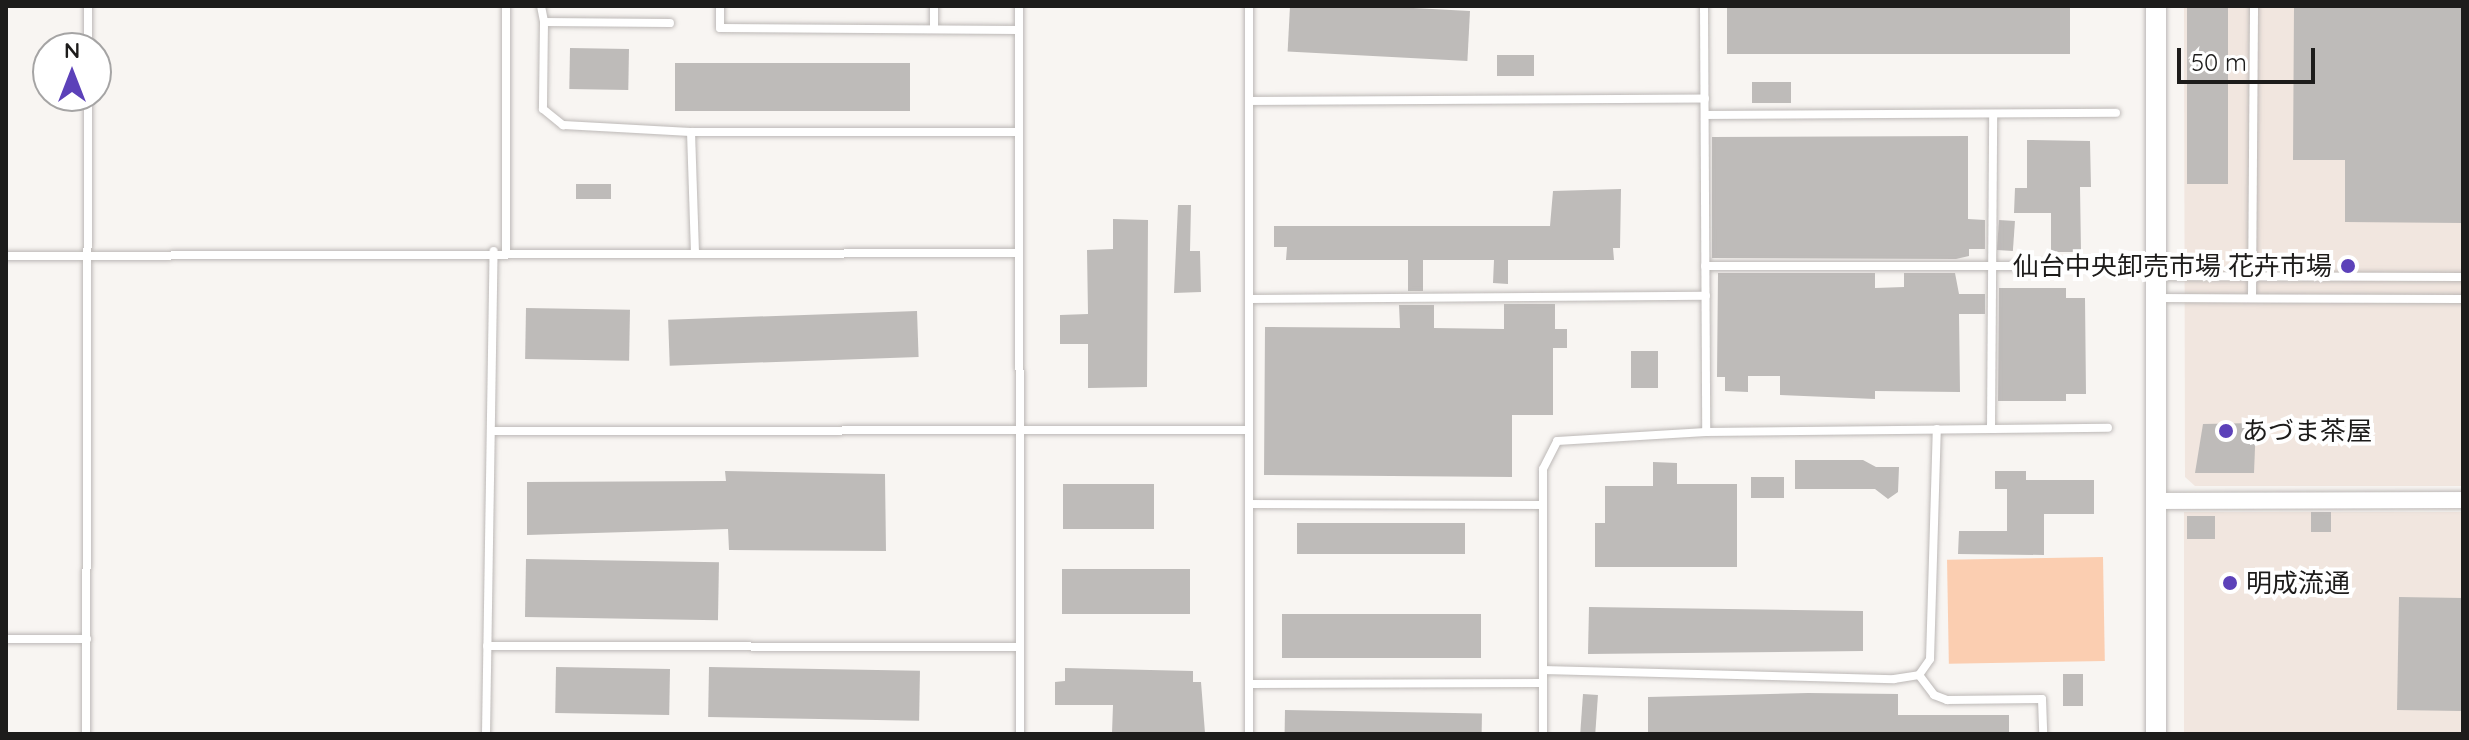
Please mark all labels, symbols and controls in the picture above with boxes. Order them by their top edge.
north arrow [32,32,112,112]
scale bar [2181,32,2319,82]
text: N [64,36,80,64]
text: 50 m [2191,47,2247,77]
place label: 仙台中央卸売市場 花卉市場 [2013,250,2332,282]
marker: 仙台中央卸売市場 花卉市場 [2339,257,2357,275]
place label: あづま茶屋 [2242,415,2372,447]
marker: あづま茶屋 [2217,422,2235,440]
place label: 明成流通 [2246,567,2350,599]
marker: 明成流通 [2221,574,2239,592]

